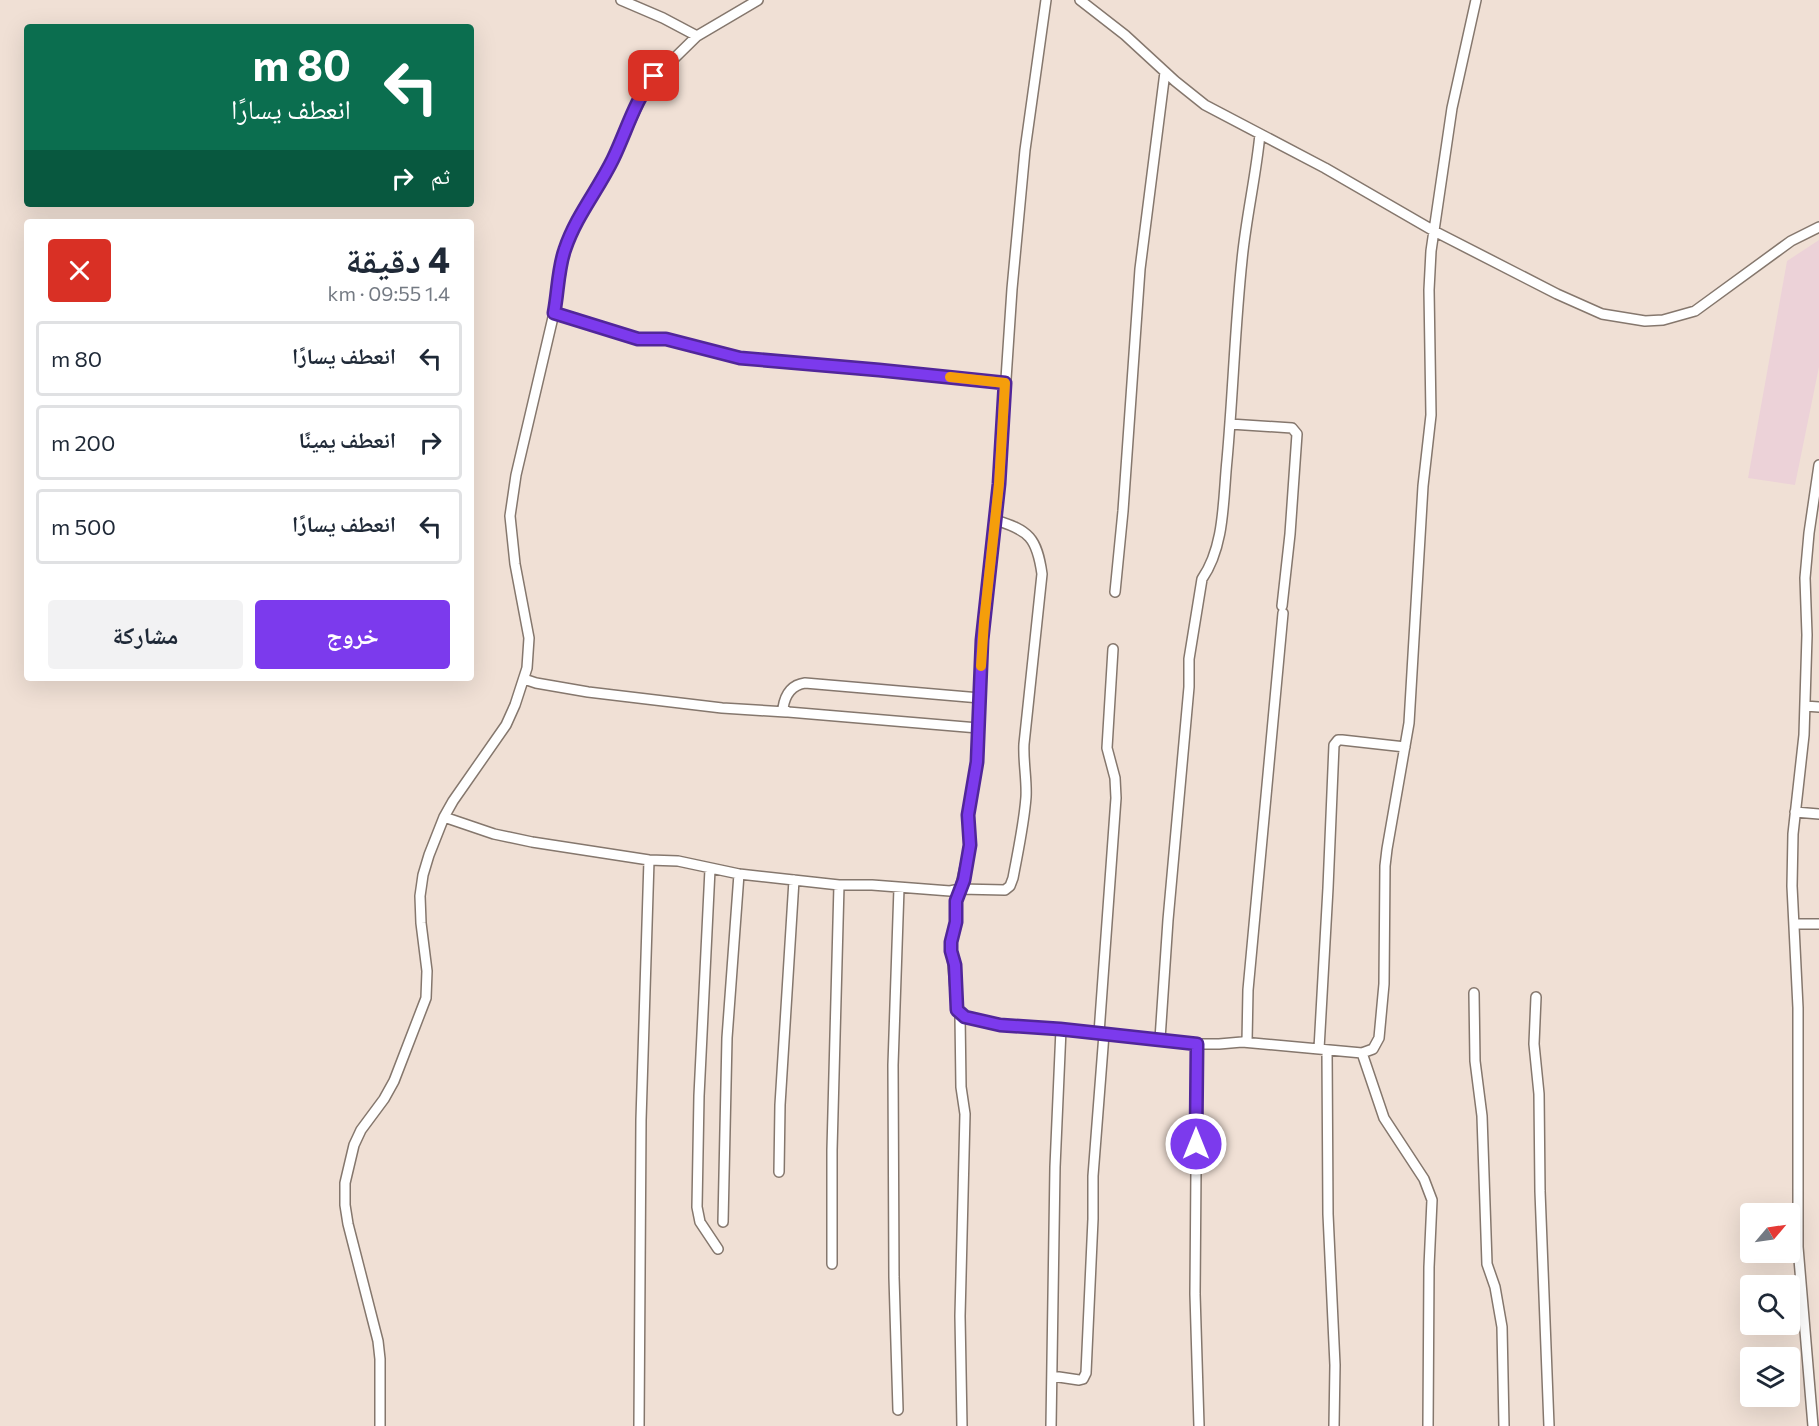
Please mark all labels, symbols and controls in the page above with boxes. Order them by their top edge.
text: 80 m [252,38,351,90]
icon: left [372,48,450,126]
pin [628,50,679,101]
icon: arrive [637,59,670,92]
text: انعطف يسارًا [231,92,351,125]
icon: right [386,162,419,195]
text: ثم [431,162,450,189]
text: 4 دقيقة [345,236,450,280]
button: close [48,239,111,302]
text: 1.4 km · 09:55 [328,281,450,305]
text: انعطف يسارًا [292,342,396,369]
icon: left [414,342,447,375]
text: 80 m [51,345,102,372]
text: انعطف يمينًا [298,426,396,453]
icon: right [414,426,447,459]
text: 200 m [51,429,115,456]
text: انعطف يسارًا [292,510,396,537]
icon: left [414,510,447,543]
text: 500 m [51,513,116,540]
button: مشاركة [48,600,243,669]
button: خروج [255,600,450,669]
position arrow [1164,1112,1228,1176]
north arrow [1740,1203,1800,1263]
map controls [1740,1203,1800,1407]
button: search [1740,1275,1800,1335]
button: layers [1740,1347,1800,1407]

